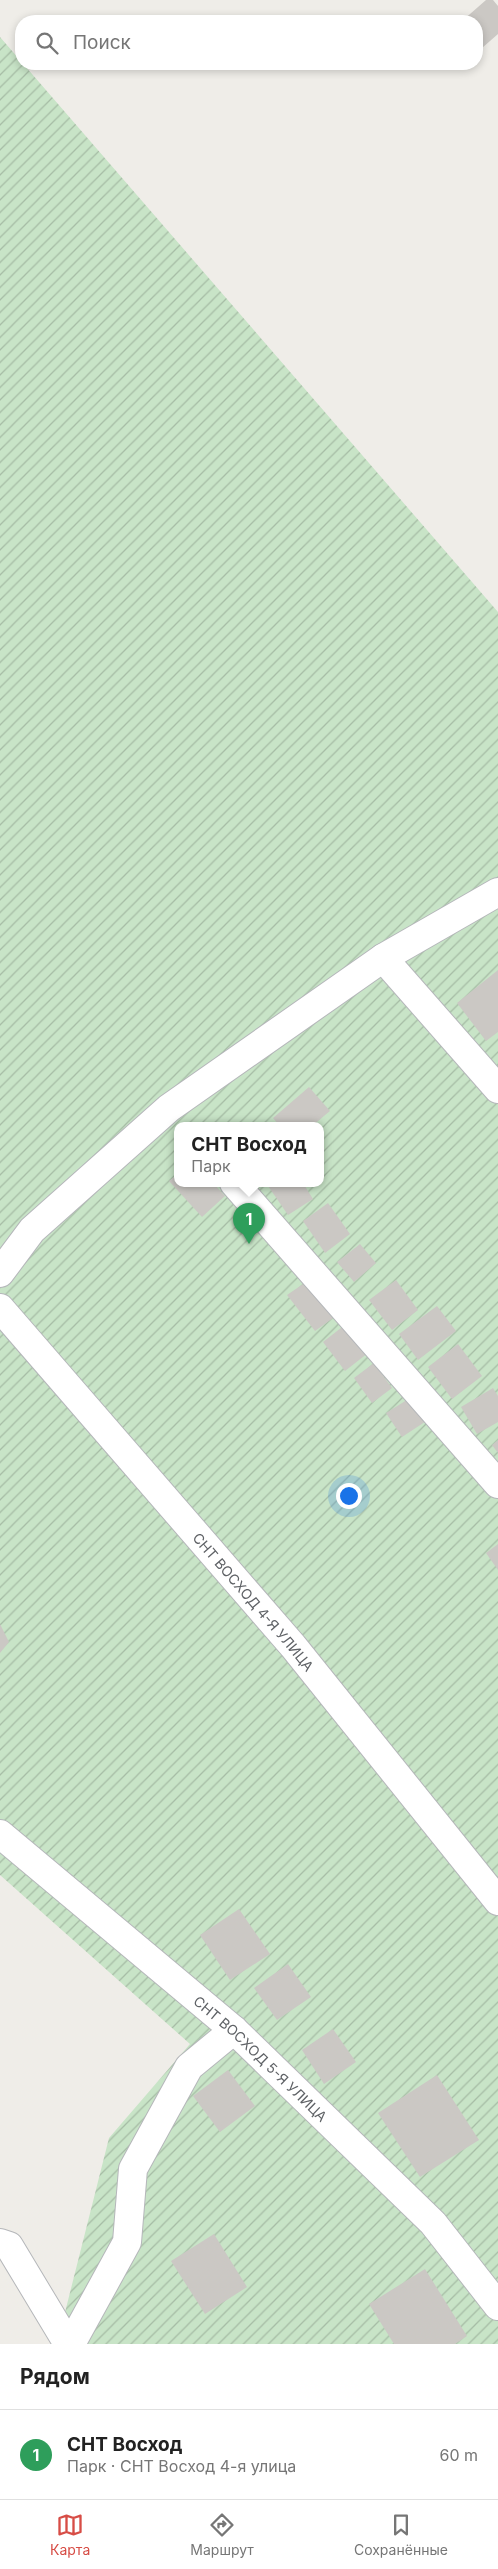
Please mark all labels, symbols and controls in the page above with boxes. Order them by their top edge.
search box [15,15,483,70]
icon: search [33,29,61,57]
text: Поиск [73,31,131,54]
popup [174,1122,324,1187]
text: СНТ Восход [191,1133,307,1156]
text: Парк [191,1156,231,1176]
pin: 1 [233,1203,265,1244]
your location [336,1483,362,1509]
street label: СНТ ВОСХОД 4-Я УЛИЦА [190,1529,318,1674]
street label: СНТ ВОСХОД 5-Я УЛИЦА [191,1992,331,2125]
text: Рядом [20,2364,90,2389]
text: СНТ Восход [67,2433,182,2456]
text: 1 [33,2445,39,2465]
text: 60 m [439,2445,478,2465]
text: Парк · СНТ Восход 4-я улица [67,2456,296,2476]
tab: Карта [50,2511,90,2558]
tab: Маршрут [190,2511,254,2558]
tab: Сохранённые [354,2511,448,2558]

